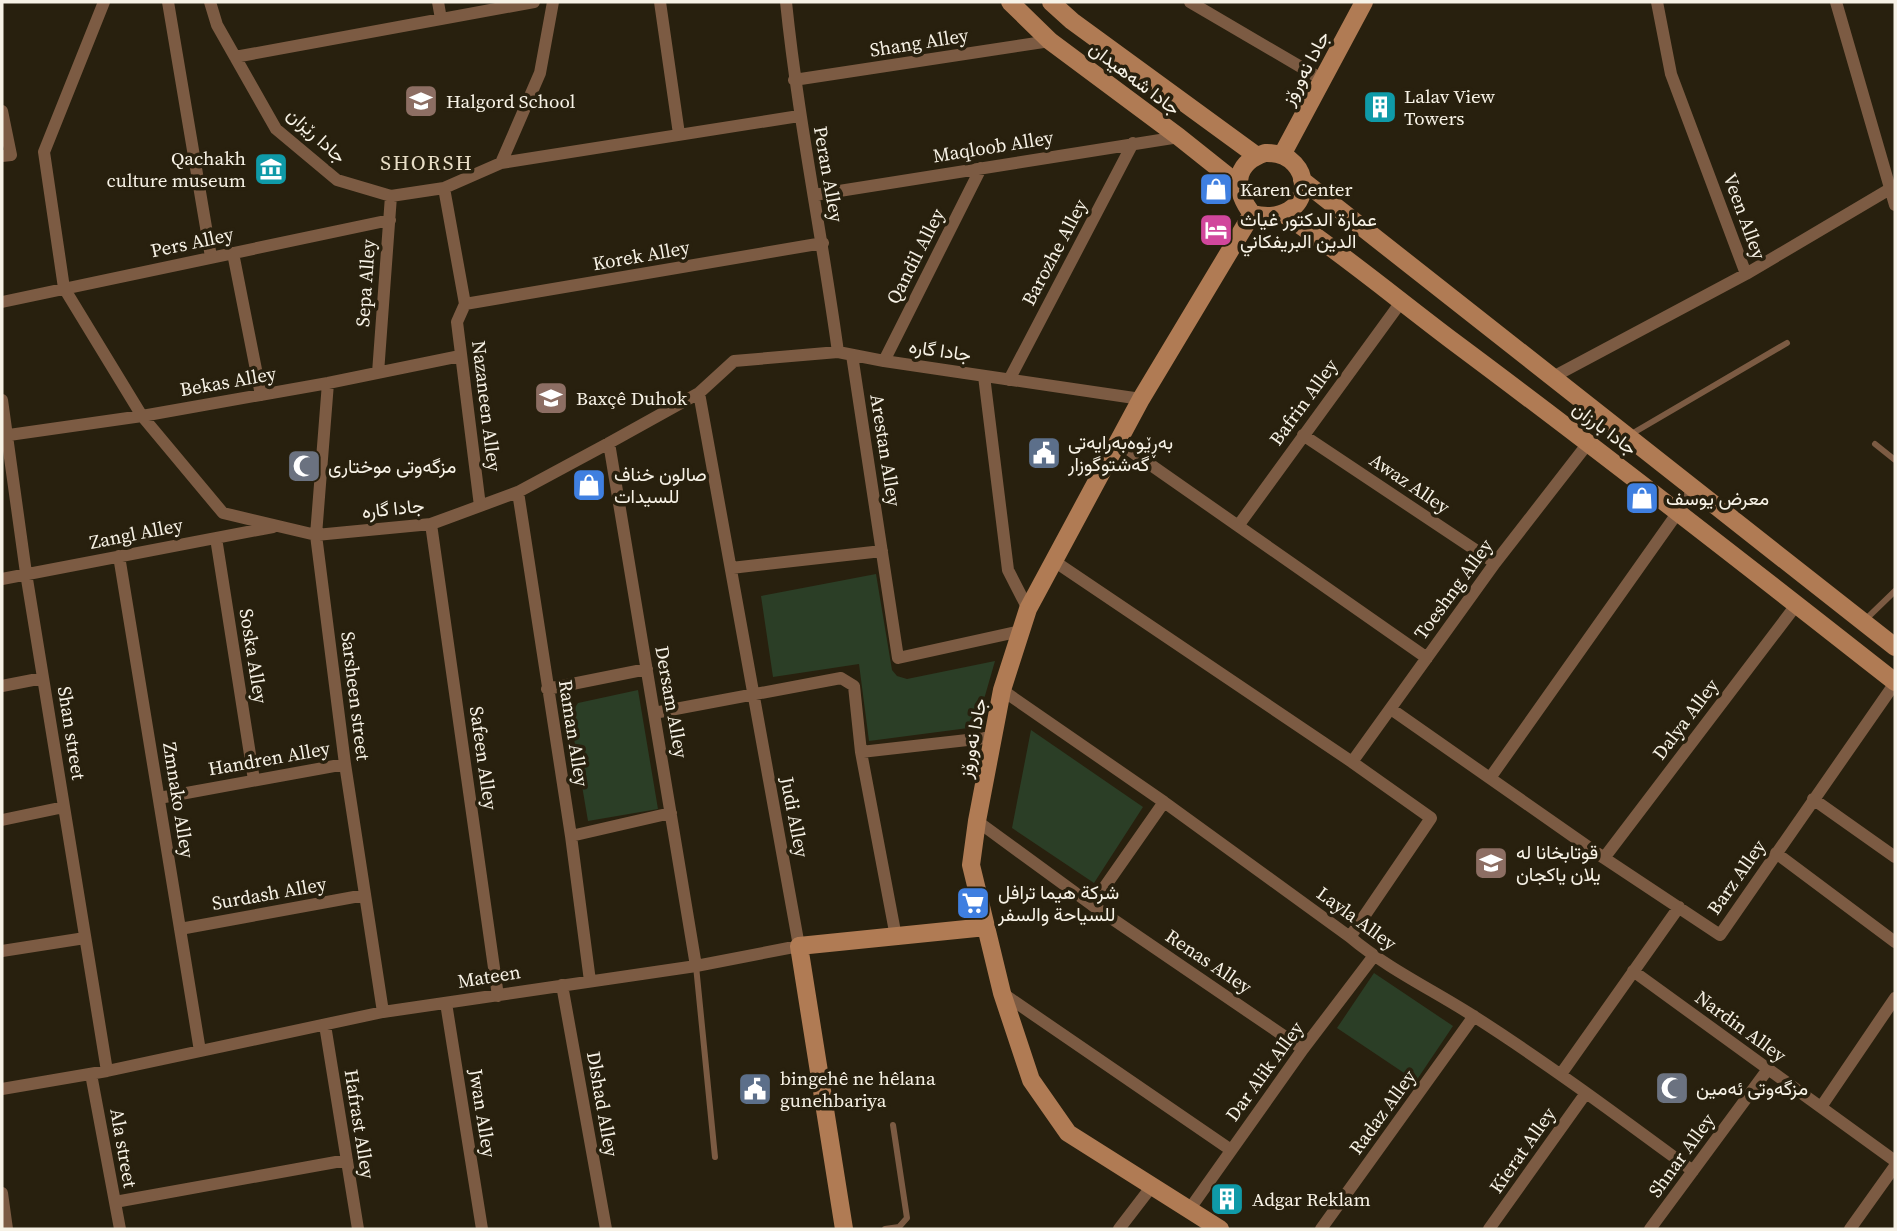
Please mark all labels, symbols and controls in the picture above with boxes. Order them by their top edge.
street label: Shang Alley [868,21,970,63]
street label: جادا نەورۆز [1274,26,1335,111]
street label: جادا شەهیدان [1084,35,1186,121]
school or university icon: Halgord School [402,82,440,120]
place label: Lalav View Towers [1404,83,1496,131]
place label: Halgord School [446,88,576,114]
building icon: Lalav View Towers [1361,88,1399,126]
street label: جادا رێزان [282,101,352,169]
street label: Peran Alley [808,124,850,224]
street label: Maqloob Alley [931,124,1055,168]
place label: Qachakh culture museum [107,145,246,193]
district label: SHORSH [380,148,474,177]
museum icon: Qachakh culture museum [252,150,290,188]
street label: Veen Alley [1717,169,1773,263]
shop icon: Karen Center [1197,170,1235,208]
place label: Karen Center [1240,176,1353,202]
street label: Barozhe Alley [1015,194,1093,310]
street label: Qandil Alley [880,203,950,308]
place label: عمارة الدكتور غياث الدين البريفكاني [1240,206,1377,257]
hotel icon: عمارة الدكتور غياث الدين البريفكاني [1197,211,1235,249]
street label: Pers Alley [148,220,236,263]
street label: Korek Alley [590,234,692,276]
street label: Sepa Alley [349,238,381,328]
street label: جادا گارە [907,333,973,367]
street label: Nazaneen Alley [466,339,508,473]
street label: Bafrin Alley [1263,353,1343,451]
street label: Bekas Alley [178,360,278,402]
school or university icon: Baxçê Duhok [532,379,570,417]
place label: Baxçê Duhok [576,385,688,411]
street label: Arestan Alley [864,392,908,508]
street label: جادا بارزان [1567,395,1643,461]
place label: بەڕێوەبەرایەتی گەشتوگوزار [1067,429,1173,477]
public building icon: بەڕێوەبەرایەتی گەشتوگوزار [1025,434,1063,472]
mosque icon: مزگەوتی موختاری [285,447,323,485]
street label: Awaz Alley [1365,447,1455,520]
place label: مزگەوتی موختاری [328,453,456,479]
place label: صالون خناف للسيدات [614,461,707,509]
shop icon: صالون خناف للسيدات [570,466,608,504]
shop icon: معرض يوسف [1623,479,1661,517]
place label: معرض يوسف [1666,485,1769,511]
street label: جادا گارە [360,492,426,524]
street label: Zangl Alley [87,511,185,555]
street label: Toeshng Alley [1408,533,1499,645]
street label: Soska Alley [234,607,274,706]
street label: Sarsheen street [335,630,377,763]
street label: Dersam Alley [649,644,695,760]
street label: Dalya Alley [1646,673,1724,765]
street label: Raman Alley [553,678,595,789]
street label: Shan street [52,684,92,782]
street label: جادا نەورۆز [951,696,992,781]
street label: Safeen Alley [464,705,504,812]
street label: Handren Alley [206,734,332,781]
street label: Zmnako Alley [157,740,201,860]
street label: Judi Alley [774,774,816,860]
street label: Barz Alley [1701,834,1771,920]
place label: قوتابخانا له يلان ياكجان [1516,839,1601,887]
school or university icon: قوتابخانا له يلان ياكجان [1472,844,1510,882]
street label: Surdash Alley [210,870,329,916]
place label: شركة هيما ترافل للسياحة والسفر [997,879,1119,927]
street label: Layla Alley [1312,880,1402,956]
supermarket icon: شركة هيما ترافل للسياحة والسفر [954,884,992,922]
street label: Renas Alley [1161,923,1257,1000]
street label: Mateen [456,958,522,994]
street label: Nardin Alley [1690,984,1792,1068]
street label: Dar Alik Alley [1219,1016,1309,1126]
street label: Dlshad Alley [581,1049,625,1159]
street label: Radaz Alley [1343,1064,1422,1160]
place label: bingehê ne hêlana gunehbariya [780,1065,936,1113]
street label: Jwan Alley [463,1066,503,1159]
street label: Hafrast Alley [339,1067,382,1181]
mosque icon: مزگەوتی ئەمین [1653,1069,1691,1107]
public building icon: bingehê ne hêlana gunehbariya [736,1070,774,1108]
place label: مزگەوتی ئەمین [1696,1075,1808,1101]
street label: Kierat Alley [1483,1102,1561,1198]
street label: Ala street [104,1106,144,1190]
street label: Shnar Alley [1642,1108,1720,1202]
building icon: Adgar Reklam [1208,1180,1246,1218]
place label: Adgar Reklam [1252,1186,1371,1212]

